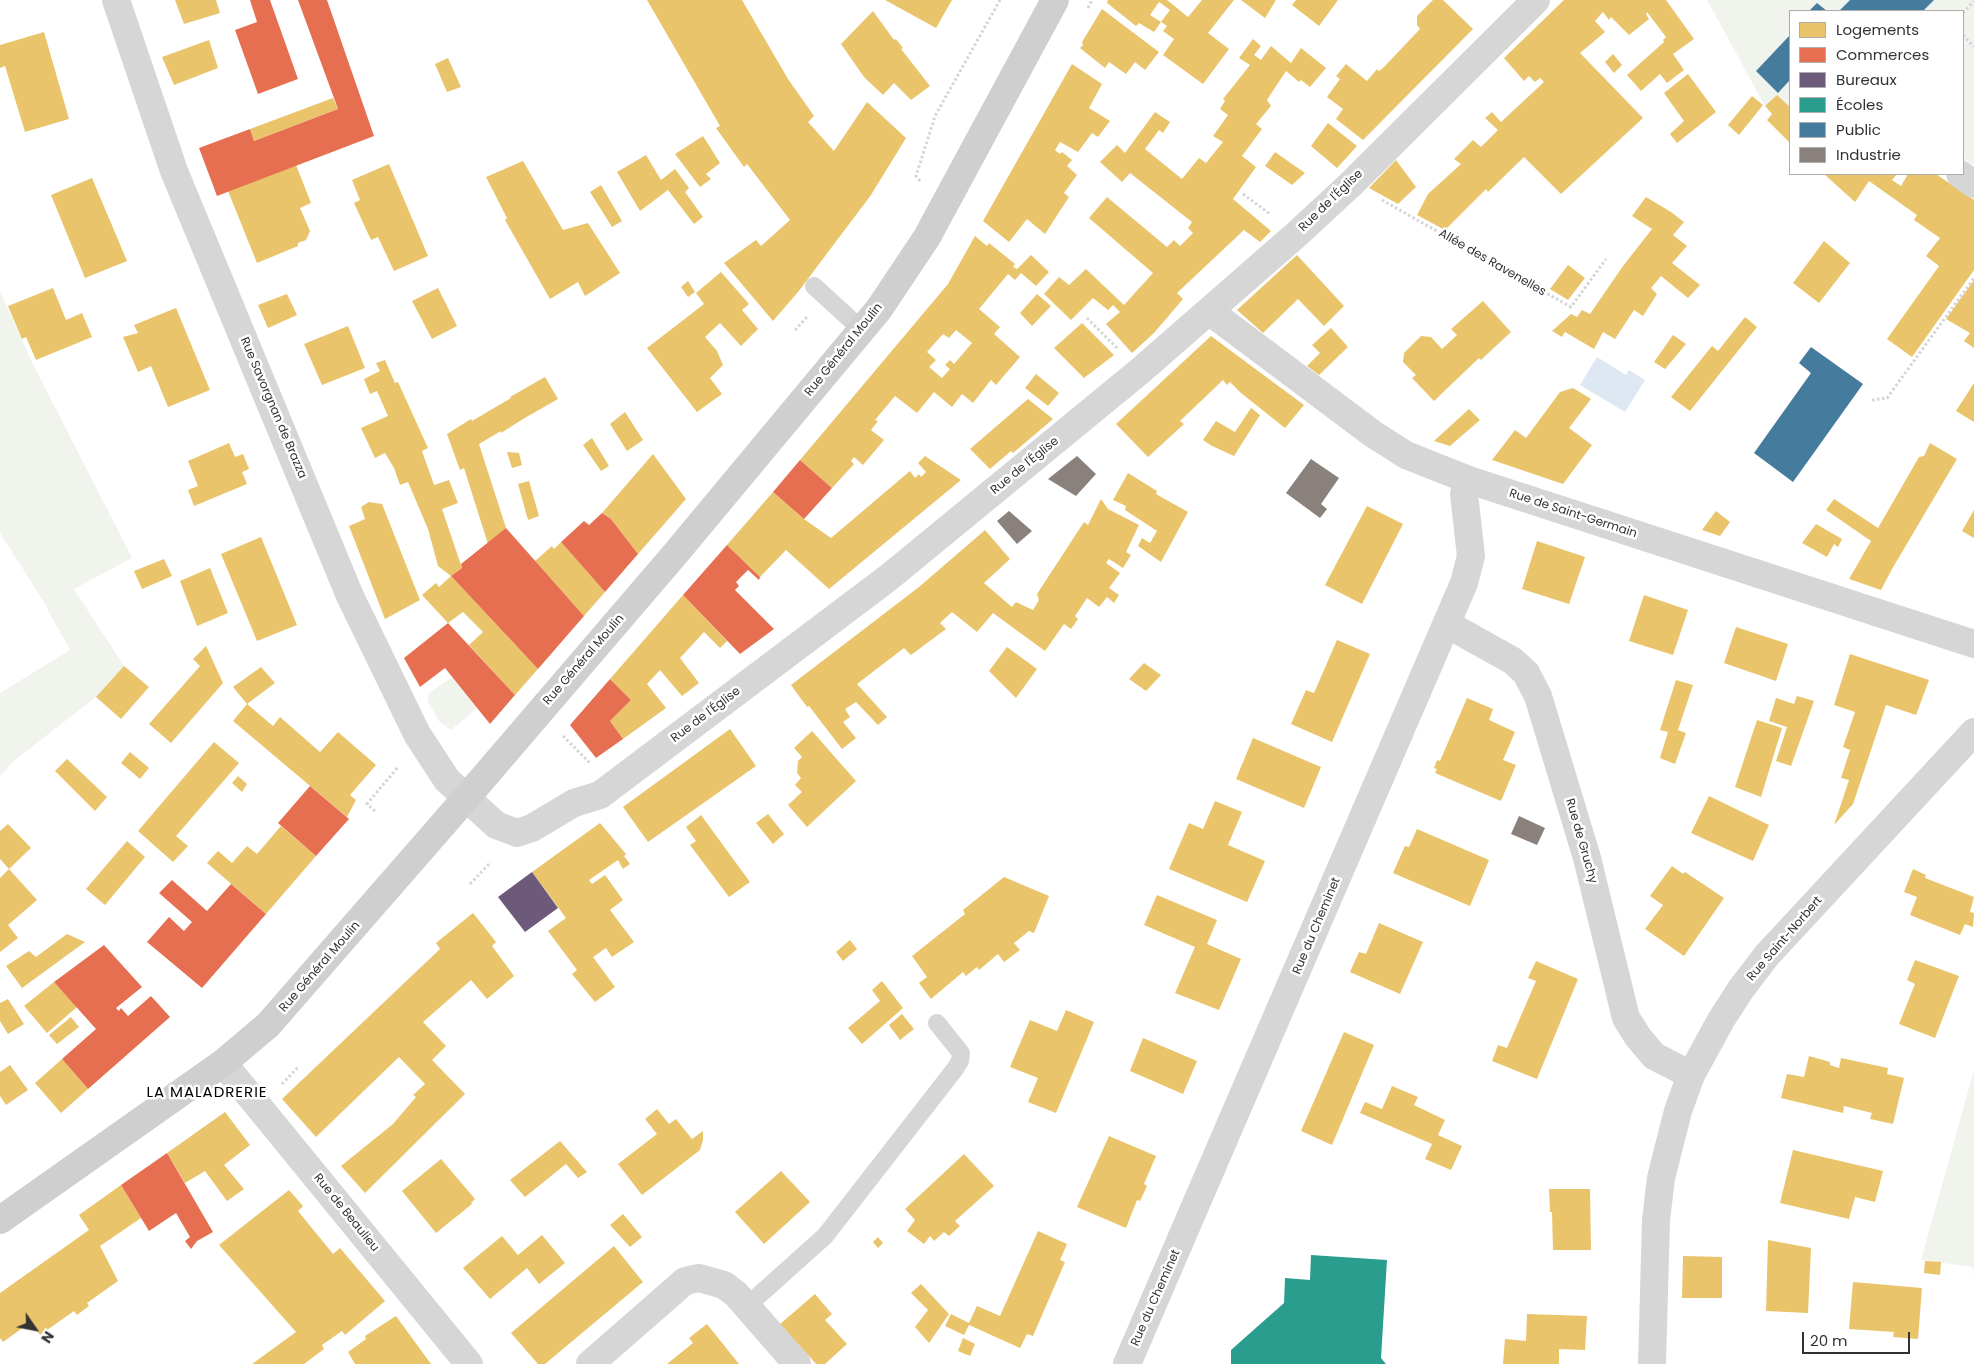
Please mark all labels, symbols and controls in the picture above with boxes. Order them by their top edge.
legend [1789,10,1964,175]
text: Logements [1836,19,1919,40]
text: Commerces [1836,44,1929,65]
text: Bureaux [1836,69,1897,90]
text: Écoles [1836,94,1883,115]
text: Public [1836,119,1881,140]
text: Industrie [1836,144,1901,165]
street label: Rue de l'Église [1296,167,1366,235]
street label: Allée des Ravenelles [1436,226,1548,300]
street label: Rue Général Moulin [802,301,886,399]
street label: Rue Savorgnan de Brazza [237,335,309,481]
street label: Rue de l'Église [988,434,1062,498]
street label: Rue de Saint-Germain [1507,487,1639,541]
street label: Rue Général Moulin [541,612,627,708]
street label: Rue de l'Église [668,684,744,746]
street label: Rue de Gruchy [1562,797,1600,885]
street label: Rue du Cheminet [1290,875,1344,977]
street label: Rue Saint-Norbert [1744,894,1826,984]
street label: Rue Général Moulin [277,919,363,1015]
district label: LA MALADRERIE [145,1084,269,1102]
street label: Rue de Beaulieu [310,1171,382,1255]
street label: Rue du Cheminet [1128,1248,1184,1348]
north arrow [10,1304,60,1354]
scale bar [1804,1322,1912,1354]
text: N [36,1327,59,1347]
text: 20 m [1810,1330,1848,1351]

